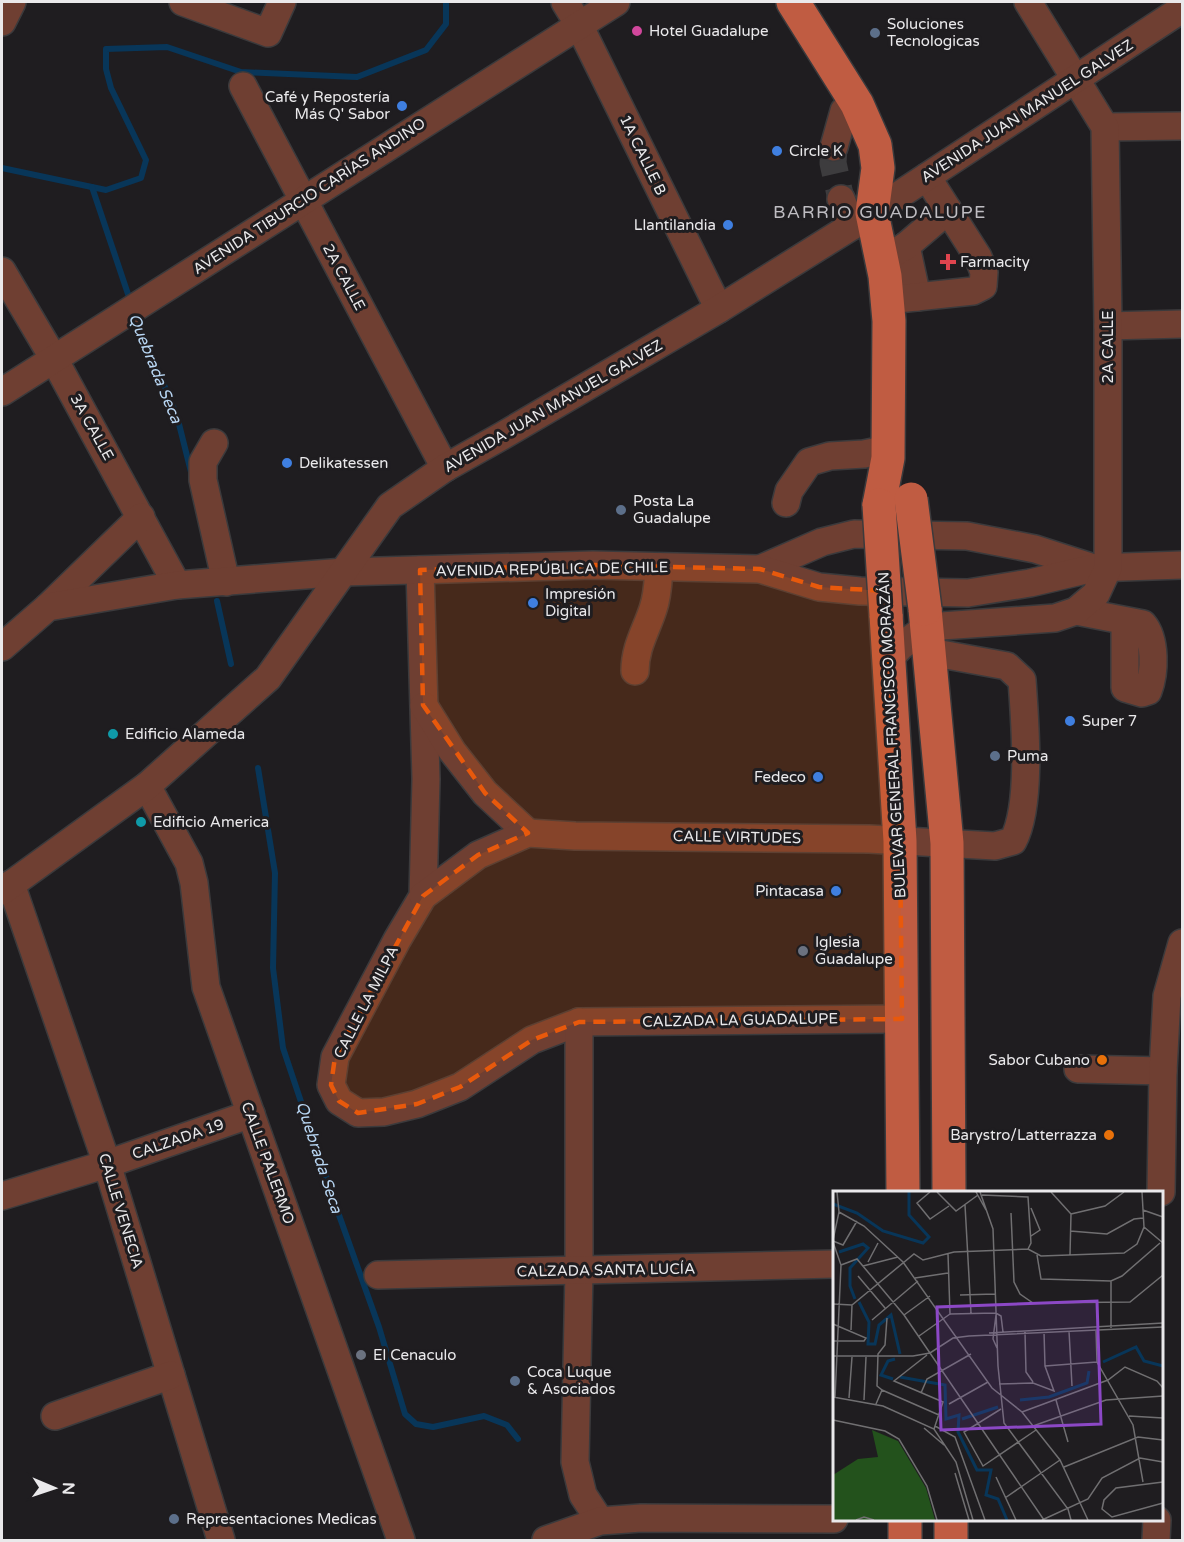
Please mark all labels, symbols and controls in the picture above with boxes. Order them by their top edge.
place label: Soluciones Tecnologicas [887,15,980,50]
place label: Hotel Guadalupe [649,22,769,40]
marker: Hotel Guadalupe [630,24,644,38]
marker: Soluciones Tecnologicas [868,26,882,40]
street label: AVENIDA JUAN MANUEL GALVEZ [918,36,1136,186]
place label: Café y Repostería Más Q' Sabor [265,88,390,123]
marker: Café y Repostería Más Q' Sabor [395,99,409,113]
street label: 1A CALLE B [616,112,670,198]
street label: AVENIDA TIBURCIO CARÍAS ANDINO [189,114,429,278]
place label: Circle K [789,142,843,160]
marker: Circle K [770,144,784,158]
district label: BARRIO GUADALUPE [773,201,987,223]
place label: Llantilandia [634,216,716,234]
marker: Llantilandia [721,218,735,232]
street label: 2A CALLE [319,241,369,313]
place label: Farmacity [960,253,1030,271]
marker: Farmacity [941,255,955,269]
water label: Quebrada Seca [124,311,187,427]
street label: 2A CALLE [1099,311,1117,383]
street label: AVENIDA JUAN MANUEL GALVEZ [441,336,665,476]
street label: 3A CALLE [66,391,118,463]
place label: Delikatessen [299,454,388,472]
marker: Delikatessen [280,456,294,470]
place label: Posta La Guadalupe [633,492,711,527]
marker: Posta La Guadalupe [614,503,628,517]
street label: AVENIDA REPÚBLICA DE CHILE [436,558,668,580]
street label: BULEVAR GENERAL FRANCISCO MORAZÁN [874,571,910,899]
place label: Impresión Digital [545,585,616,620]
marker: Impresión Digital [526,596,540,610]
place label: Super 7 [1082,712,1137,730]
marker: Super 7 [1063,714,1077,728]
place label: Edificio Alameda [125,725,245,743]
marker: Edificio Alameda [106,727,120,741]
place label: Puma [1007,747,1048,765]
marker: Puma [988,749,1002,763]
place label: Fedeco [754,768,806,786]
marker: Fedeco [811,770,825,784]
place label: Edificio America [153,813,269,831]
marker: Edificio America [134,815,148,829]
street label: CALLE VIRTUDES [673,827,801,847]
place label: Pintacasa [755,882,824,900]
marker: Pintacasa [829,884,843,898]
place label: Iglesia Guadalupe [815,933,893,968]
street label: CALLE LA MILPA [330,943,402,1061]
marker: Iglesia Guadalupe [796,944,810,958]
street label: CALZADA LA GUADALUPE [642,1009,838,1031]
place label: Sabor Cubano [989,1051,1090,1069]
marker: Sabor Cubano [1095,1053,1109,1067]
water label: Quebrada Seca [292,1099,347,1217]
street label: CALLE PALERMO [238,1100,298,1226]
street label: CALZADA 19 [130,1115,226,1163]
place label: Barystro/Latterrazza [950,1126,1097,1144]
marker: Barystro/Latterrazza [1102,1128,1116,1142]
street label: CALLE VENECIA [95,1151,147,1271]
inset map [833,1191,1163,1521]
street label: CALZADA SANTA LUCÍA [517,1259,695,1281]
place label: El Cenaculo [373,1346,456,1364]
marker: El Cenaculo [354,1348,368,1362]
place label: Coca Luque & Asociados [527,1363,615,1398]
marker: Coca Luque & Asociados [508,1374,522,1388]
north arrow [24,1458,84,1518]
text: N [58,1482,78,1495]
place label: Representaciones Medicas [186,1510,377,1528]
marker: Representaciones Medicas [167,1512,181,1526]

